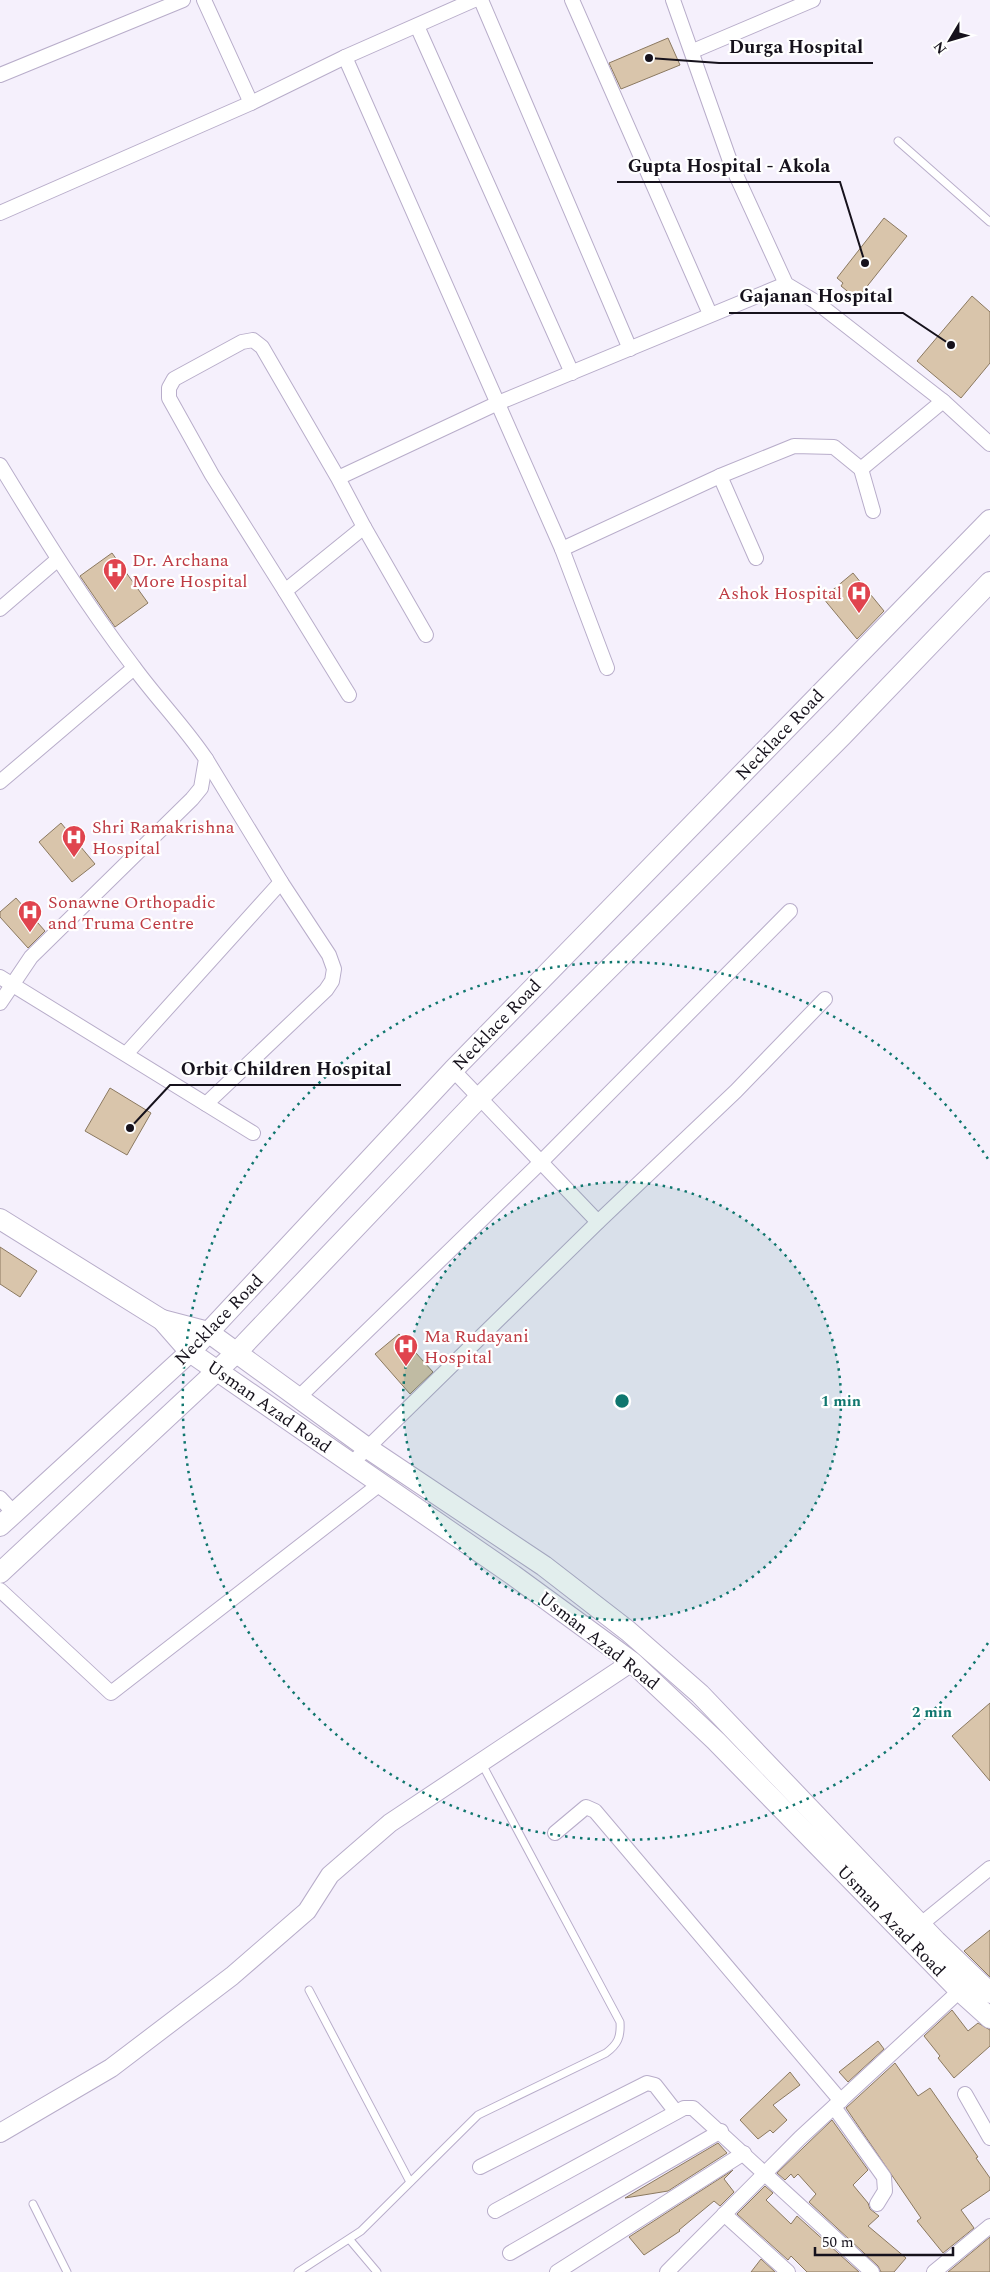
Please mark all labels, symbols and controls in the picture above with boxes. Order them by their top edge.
north arrow [925,15,975,65]
callout: Durga Hospital [719,29,873,63]
text: Durga Hospital [729,33,863,62]
text: N [928,37,952,59]
callout: Gupta Hospital - Akola [617,148,840,182]
text: Gupta Hospital - Akola [628,152,831,181]
callout: Gajanan Hospital [729,279,903,313]
text: Gajanan Hospital [739,282,893,311]
place label: Dr. Archana More Hospital [132,547,248,595]
hospital icon: Dr. Archana More Hospital [102,557,128,591]
place label: Ashok Hospital [718,580,842,607]
hospital icon: Ashok Hospital [846,580,872,614]
street label: Necklace Road [729,683,831,787]
place label: Shri Ramakrishna Hospital [92,814,235,862]
hospital icon: Shri Ramakrishna Hospital [61,824,87,858]
place label: Sonawne Orthopadic and Truma Centre [48,889,216,937]
hospital icon: Sonawne Orthopadic and Truma Centre [17,899,43,933]
street label: Necklace Road [446,973,548,1077]
callout: Orbit Children Hospital [170,1051,401,1085]
text: Orbit Children Hospital [181,1055,391,1084]
street label: Necklace Road [168,1268,270,1372]
place label: Ma Rudayani Hospital [424,1323,529,1371]
hospital icon: Ma Rudayani Hospital [393,1333,419,1367]
street label: Usman Azad Road [201,1354,337,1460]
text: 1 min [821,1390,861,1413]
centre of rings [613,1392,631,1410]
street label: Usman Azad Road [533,1585,665,1697]
text: 2 min [912,1701,952,1724]
street label: Usman Azad Road [830,1859,952,1983]
scale bar [815,2224,952,2256]
text: 50 m [822,2231,854,2254]

